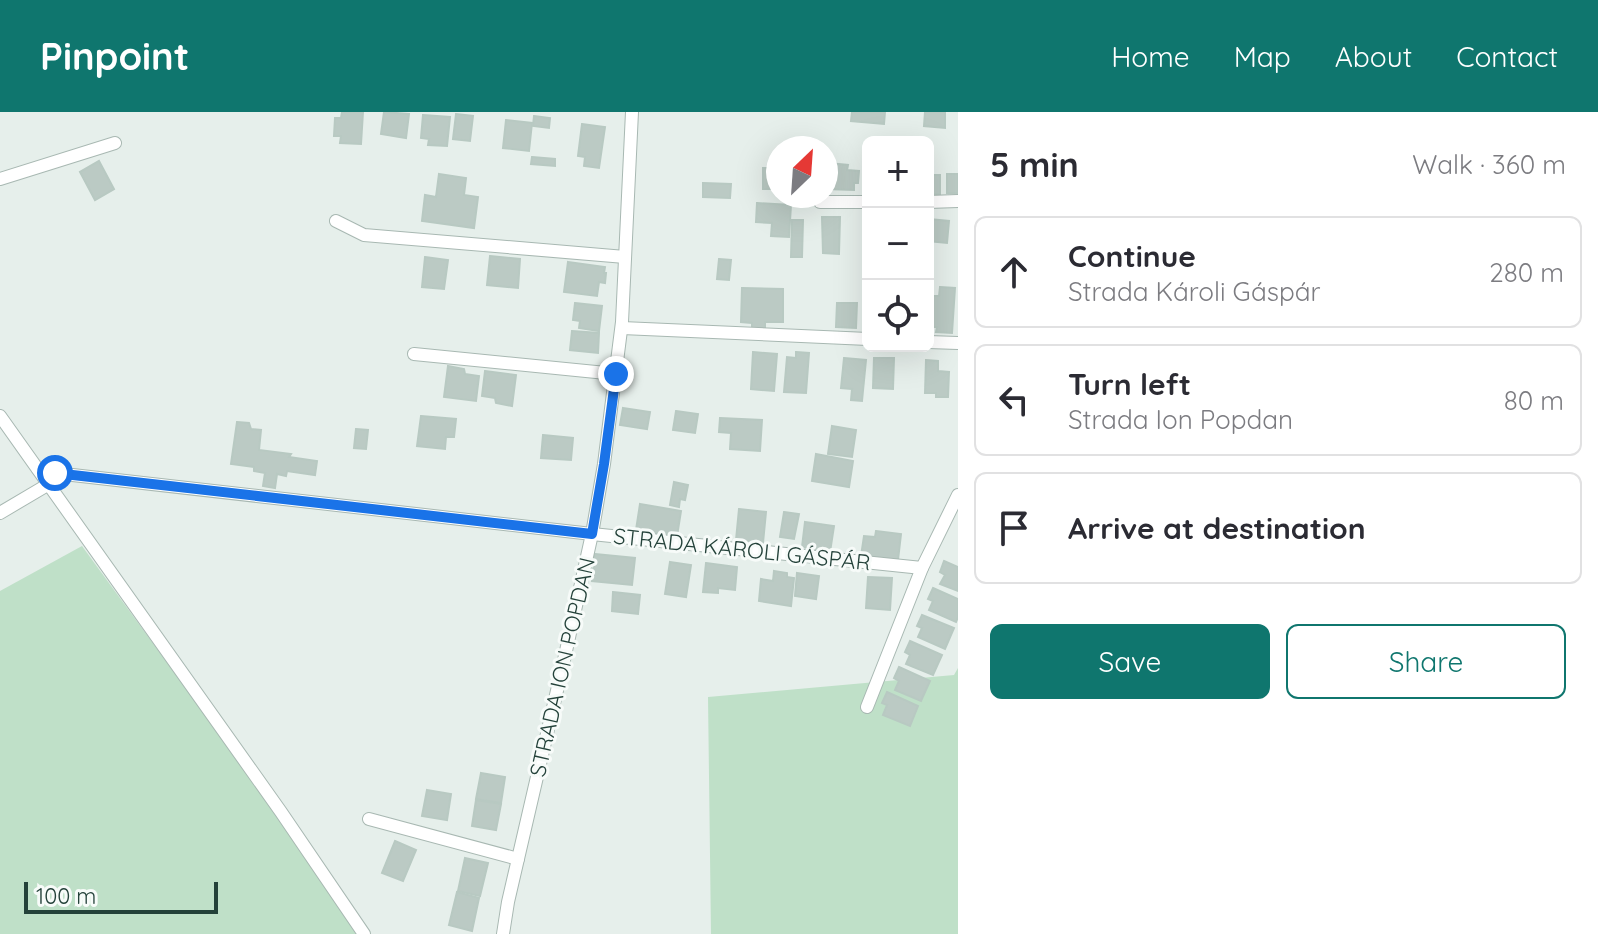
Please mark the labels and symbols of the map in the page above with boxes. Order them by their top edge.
north arrow [766,136,838,208]
route end [598,356,634,392]
route start [37,455,73,491]
street label: STRADA KÁROLI GÁSPÁR [612,522,872,576]
street label: STRADA ION POPDAN [523,555,601,779]
scale bar [24,878,218,914]

